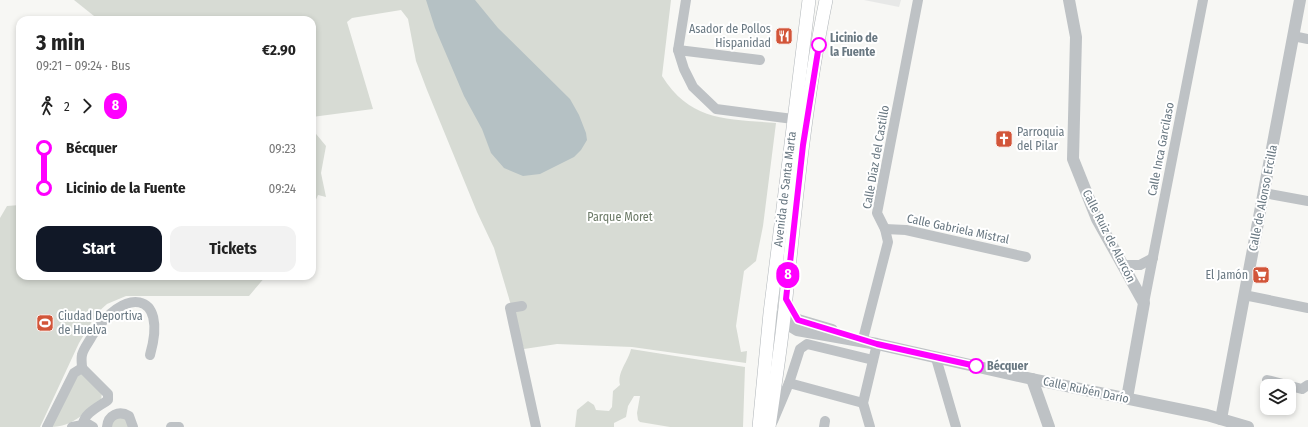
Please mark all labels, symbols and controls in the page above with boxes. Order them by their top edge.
place label: Asador de Pollos Hispanidad [689,22,771,50]
restaurant icon: Asador de Pollos Hispanidad [774,26,794,46]
text: 3 min [36,29,85,56]
place label: Licinio de la Fuente [830,31,878,59]
marker: Licinio de la Fuente [811,37,827,53]
text: €2.90 [262,41,296,59]
text: 09:21 – 09:24 · Bus [36,58,130,73]
icon: walk [36,95,58,117]
icon: forward [76,95,98,117]
text: 8 [112,97,119,114]
text: 2 [64,99,70,114]
street label: Calle Inca Garcilaso [1145,101,1177,197]
street label: Calle Díaz del Castillo [860,104,892,210]
place label: Parroquia del Pilar [1017,125,1065,153]
church icon: Parroquia del Pilar [994,129,1014,149]
street label: Avenida de Santa Marta [771,130,799,248]
text: Bécquer [66,139,117,157]
text: 09:23 [269,141,296,156]
street label: Calle de Alonso Ercilla [1246,144,1280,252]
text: Licinio de la Fuente [66,179,186,197]
text: 09:24 [268,181,296,196]
street label: Calle Ruiz de Alarcón [1080,187,1138,285]
park label: Parque Moret [587,210,653,224]
street label: Calle Gabriela Mistral [906,211,1010,247]
button: Start [36,226,162,272]
button: Tickets [170,226,296,272]
line badge: 8 [775,262,801,288]
supermarket icon: El Jamón [1251,265,1271,285]
text: 8 [784,266,792,283]
place label: El Jamón [1205,268,1248,282]
place label: Ciudad Deportiva de Huelva [58,309,143,337]
sports icon: Ciudad Deportiva de Huelva [35,313,55,333]
marker: Bécquer [968,358,984,374]
place label: Bécquer [987,359,1029,373]
street label: Calle Rubén Darío [1042,374,1130,406]
map controls [1260,379,1296,415]
button: layers [1260,379,1296,415]

